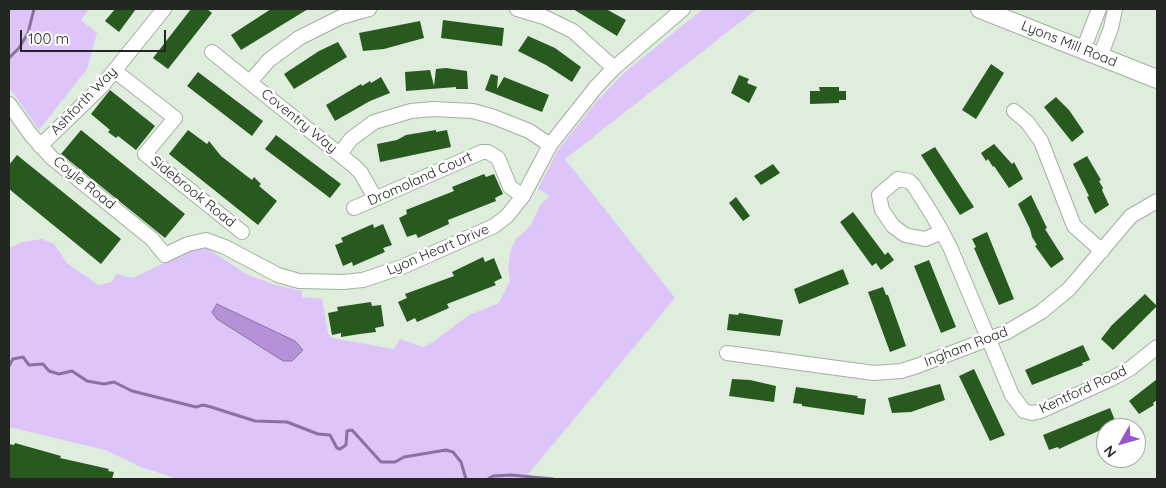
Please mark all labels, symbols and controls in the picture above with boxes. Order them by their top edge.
street label: Lyons Mill Road [1019,17,1119,71]
scale bar [22,20,169,52]
text: 100 m [28,29,69,48]
street label: Ashforth Way [47,63,121,139]
street label: Coventry Way [258,85,340,157]
street label: Dromoland Court [365,148,475,210]
street label: Coyle Road [50,153,118,213]
street label: Sidebrook Road [147,153,239,231]
street label: Lyon Heart Drive [384,221,492,279]
street label: Ingham Road [922,323,1010,371]
street label: Kentford Road [1037,362,1129,418]
north arrow [1096,418,1146,468]
text: N [1100,442,1120,461]

